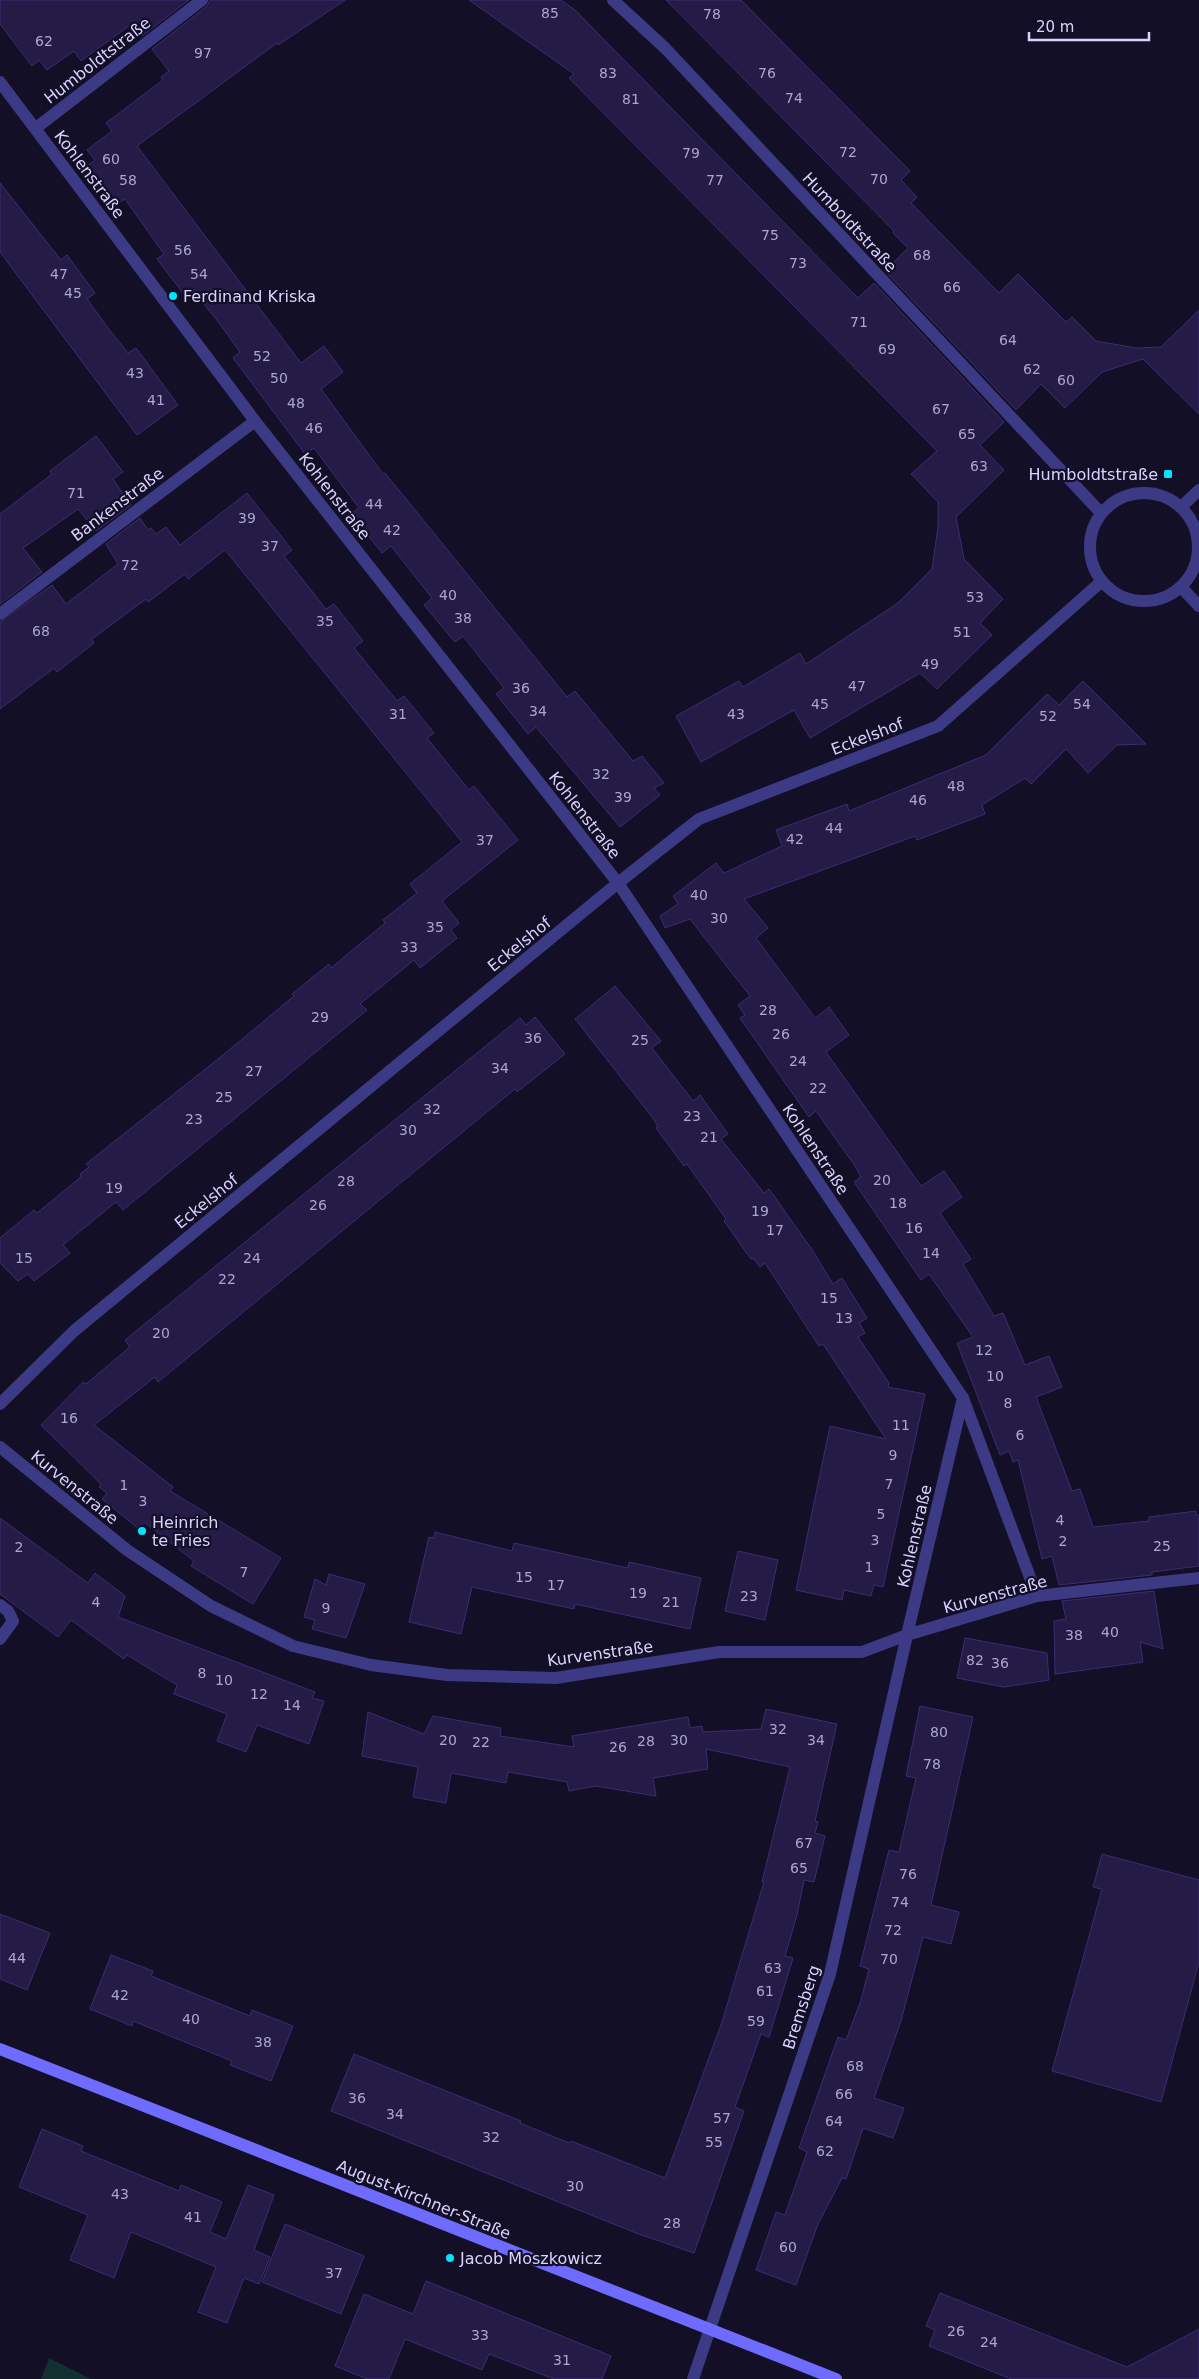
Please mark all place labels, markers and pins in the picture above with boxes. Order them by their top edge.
place label: Ferdinand Kriska [183,287,316,306]
marker: Ferdinand Kriska [167,290,179,302]
place label: Humboldtstraße [1029,465,1158,484]
marker: Humboldtstraße [1162,468,1174,480]
place label: Heinrich te Fries [152,1513,218,1550]
marker: Heinrich te Fries [136,1525,148,1537]
place label: Jacob Moszkowicz [459,2249,602,2268]
marker: Jacob Moszkowicz [444,2252,456,2264]

